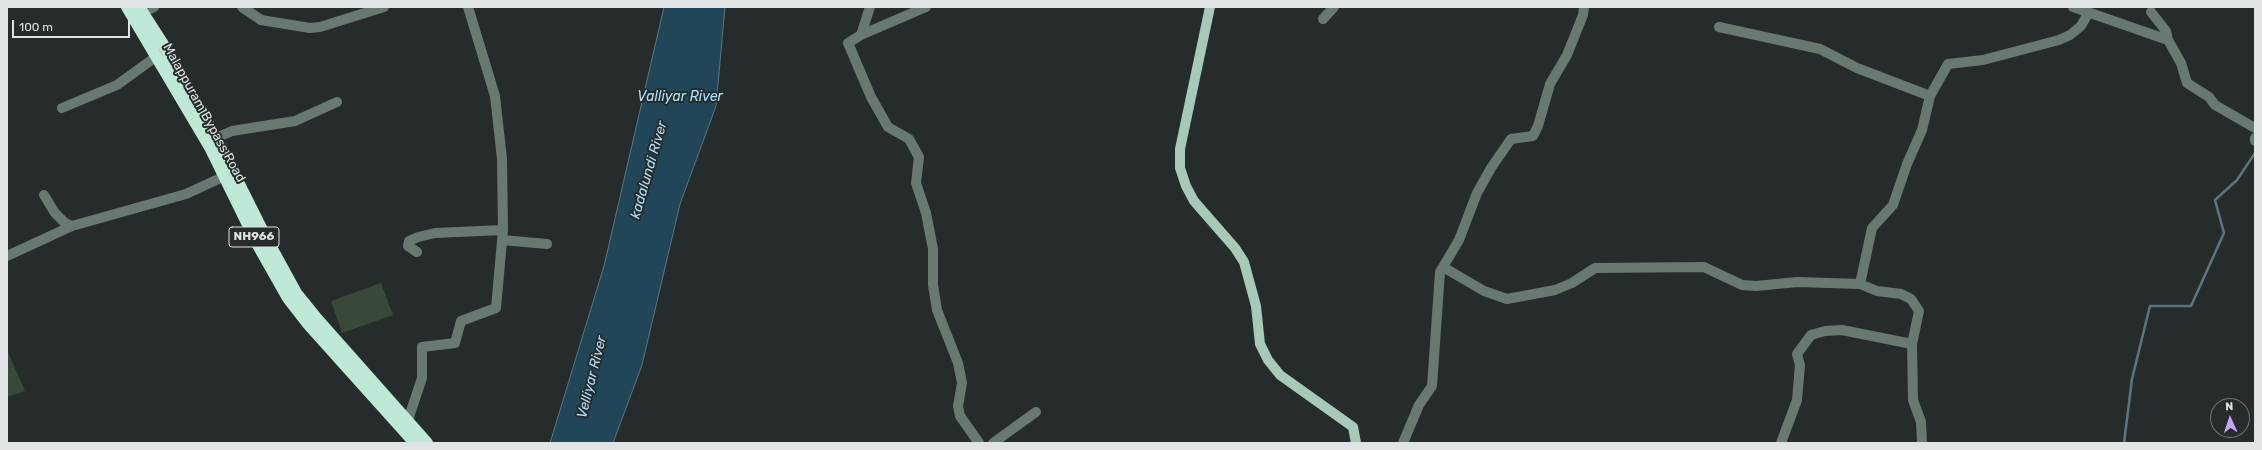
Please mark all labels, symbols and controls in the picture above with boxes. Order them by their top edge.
scale bar [14,12,132,38]
text: 100 m [19,20,53,34]
street label: Malappuram Bypass Road [159,41,249,185]
water label: Valliyar River [637,89,723,105]
water label: kadalundi River [627,119,671,221]
road number: NH966 [229,227,279,247]
water label: Velliyar River [574,334,610,420]
north arrow [2210,398,2250,438]
text: N [2225,400,2234,413]

